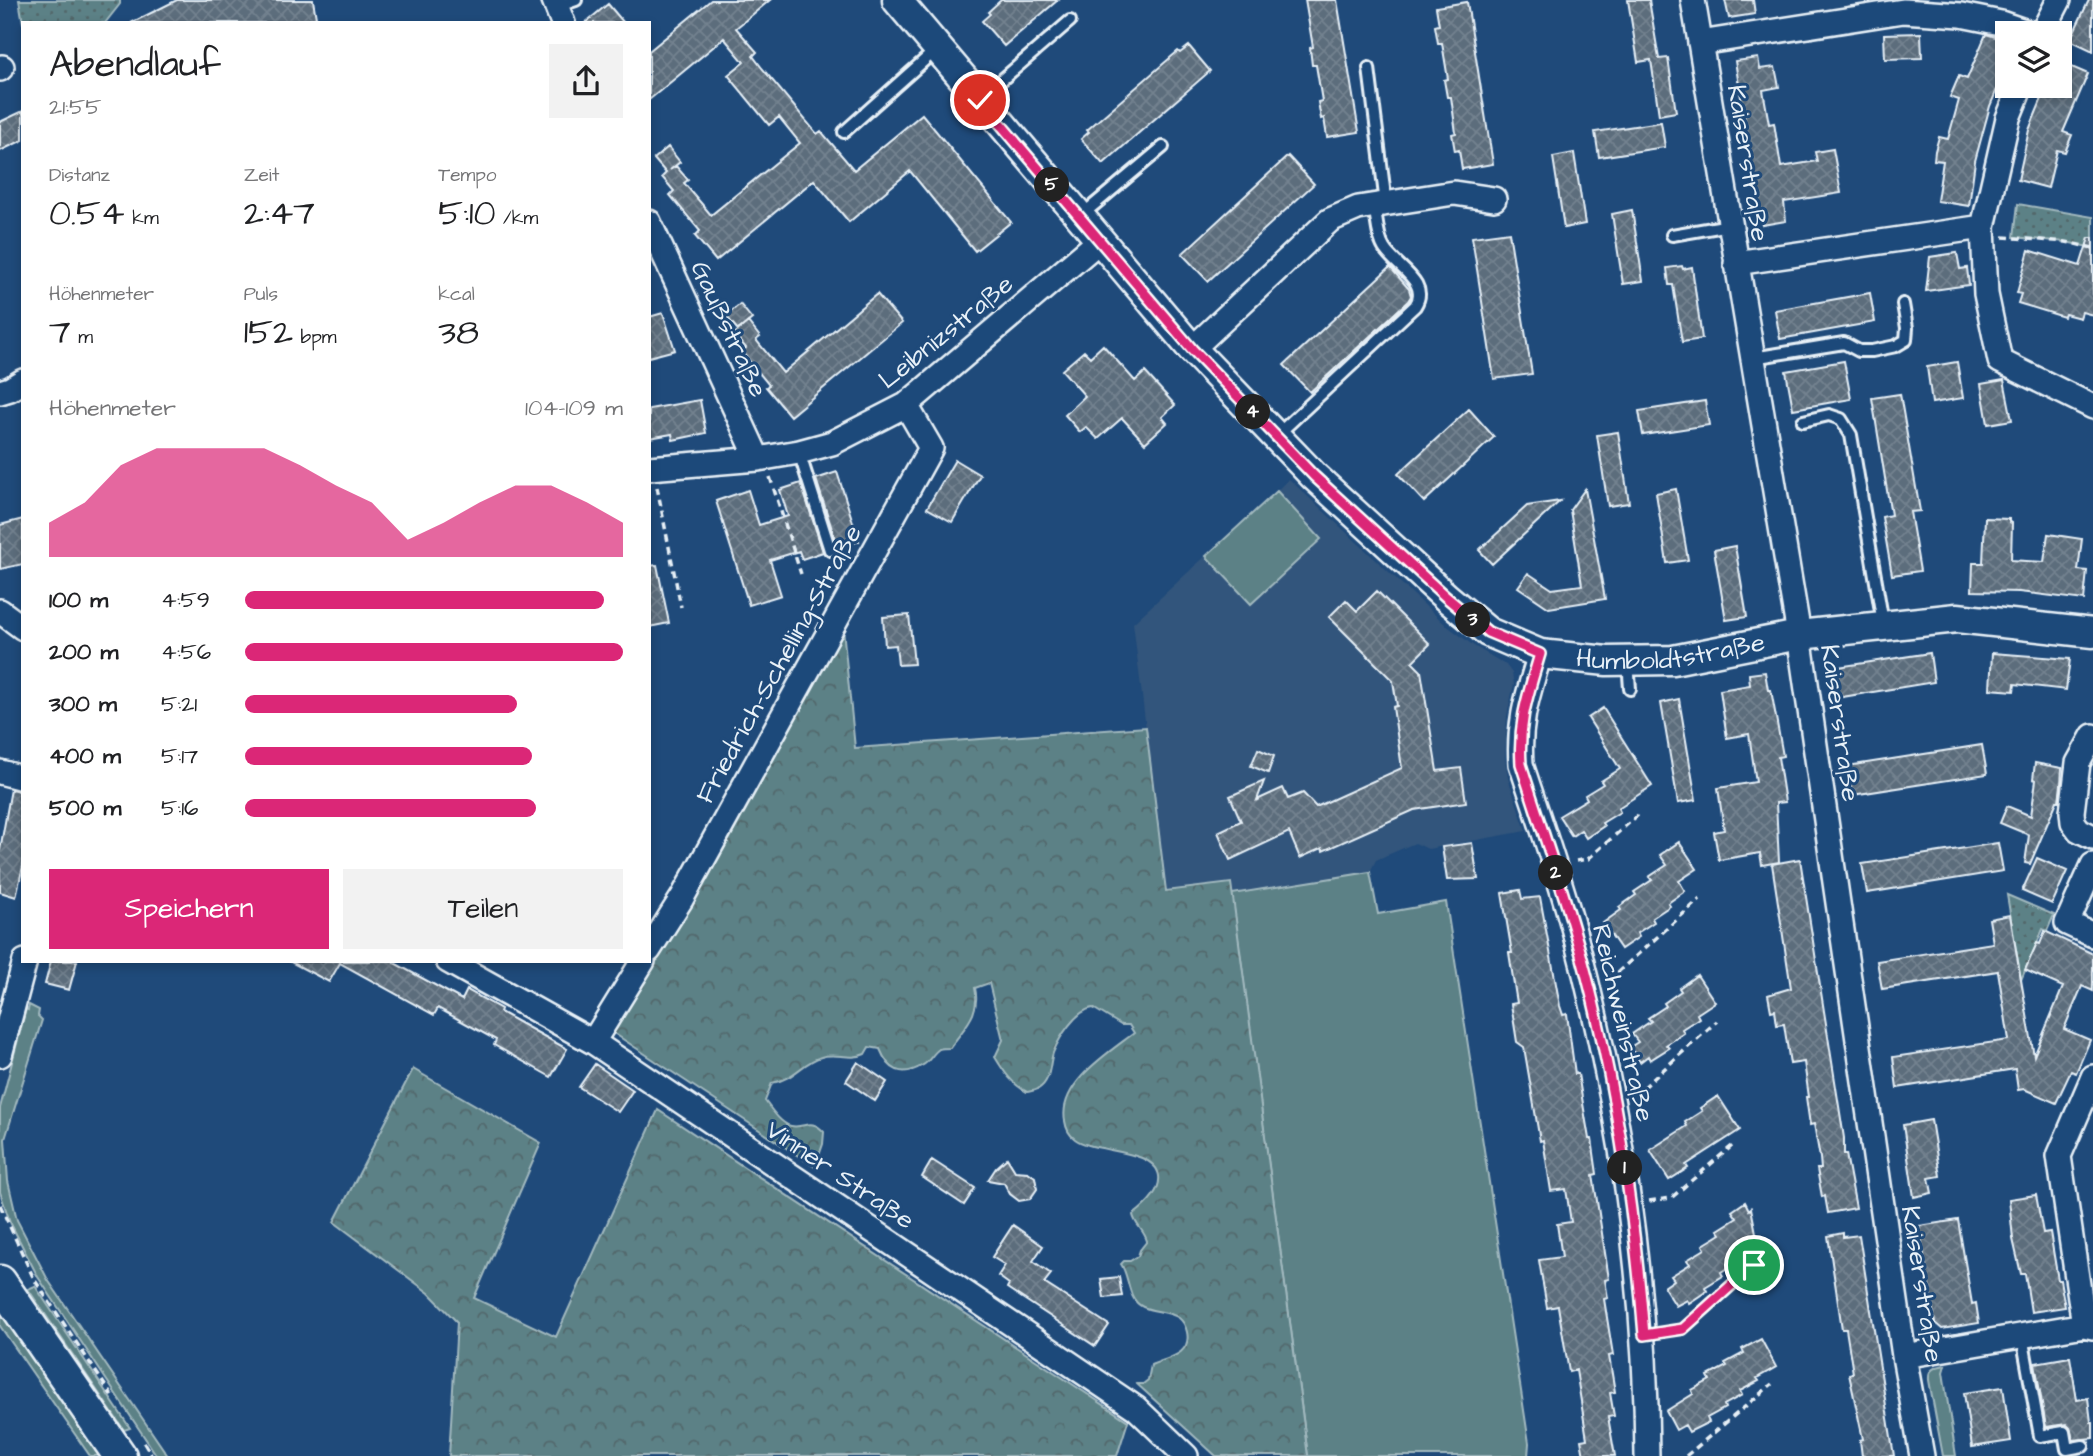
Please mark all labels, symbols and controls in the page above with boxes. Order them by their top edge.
map controls [1995,21,2072,98]
button: layers [1995,21,2072,98]
text: Abendlauf [49,39,221,91]
button: share [549,44,623,118]
pin [950,70,1010,130]
icon: check [961,81,999,119]
street label: Kaiserstraße [1718,82,1778,244]
text: 21:55 [49,91,102,123]
text: Distanz [49,162,110,189]
text: Zeit [244,162,279,189]
text: Tempo [438,162,497,189]
pin: 5 [1034,168,1070,202]
text: 5 [1045,171,1058,198]
text: 0.54 [49,189,125,238]
text: 2:47 [244,189,315,238]
text: 5:10 [438,189,496,238]
text: km [125,205,159,232]
text: /km [496,205,538,232]
street label: Gaußstraße [682,255,776,403]
street label: Leibnizstraße [871,266,1021,398]
text: Höhenmeter [49,281,154,308]
text: Puls [244,281,278,308]
text: kcal [438,281,475,308]
text: 7 [49,308,71,357]
text: 152 [244,308,293,357]
text: 38 [438,308,479,357]
text: m [71,324,93,351]
text: bpm [293,324,337,351]
text: Höhenmeter [49,392,176,424]
text: 104–109 m [525,392,623,424]
pin: 4 [1236,394,1270,430]
text: 4 [1246,398,1259,425]
street label: Friedrich-Schelling-Straße [687,518,872,811]
text: 100 m [49,584,108,616]
text: 4:59 [161,584,210,616]
pin: 3 [1456,602,1490,638]
text: 3 [1468,606,1477,633]
street label: Humboldtstraße [1575,624,1768,679]
text: 200 m [49,636,118,668]
text: 4:56 [161,636,211,668]
street label: Kaiserstraße [1811,642,1869,804]
text: 300 m [49,688,117,720]
text: 5:21 [161,688,197,720]
text: 400 m [49,740,121,772]
text: 5:17 [161,740,198,772]
text: 500 m [49,792,121,824]
text: 5:16 [161,792,199,824]
pin: 2 [1538,856,1574,890]
text: 2 [1550,859,1561,886]
button: Speichern [49,869,329,949]
button: Teilen [343,869,623,949]
street label: Reichweinstraße [1583,921,1663,1125]
street label: Vinner Straße [758,1112,922,1238]
pin: 1 [1608,1150,1642,1186]
text: 1 [1623,1154,1626,1181]
street label: Kaiserstraße [1892,1203,1952,1365]
pin [1724,1235,1784,1295]
icon: arrive [1735,1246,1773,1284]

